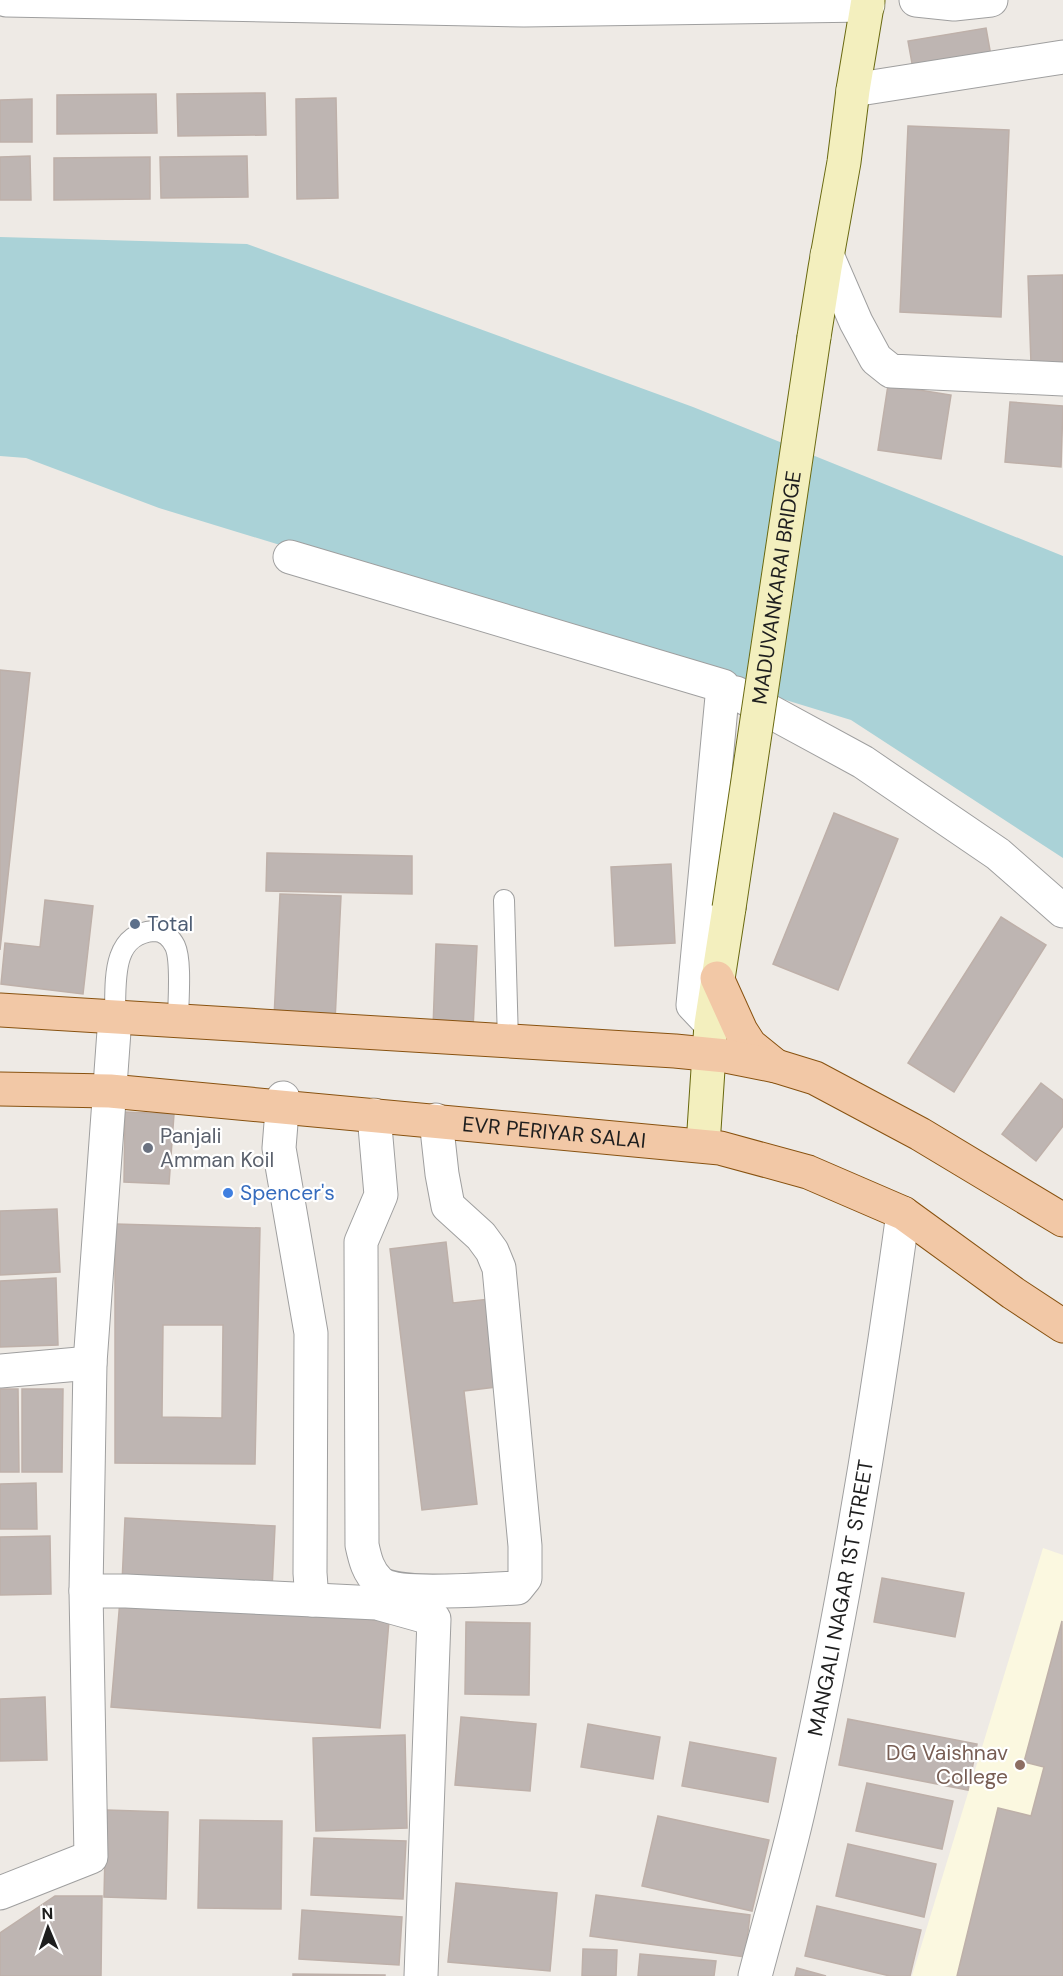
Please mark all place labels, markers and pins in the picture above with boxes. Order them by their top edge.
place label: Total [147,910,193,938]
marker: Total [128,917,142,931]
place label: Panjali Amman Koil [160,1122,274,1174]
marker: Panjali Amman Koil [141,1141,155,1155]
place label: Spencer's [240,1179,335,1207]
marker: Spencer's [221,1186,235,1200]
place label: DG Vaishnav College [886,1739,1008,1791]
marker: DG Vaishnav College [1013,1758,1027,1772]

